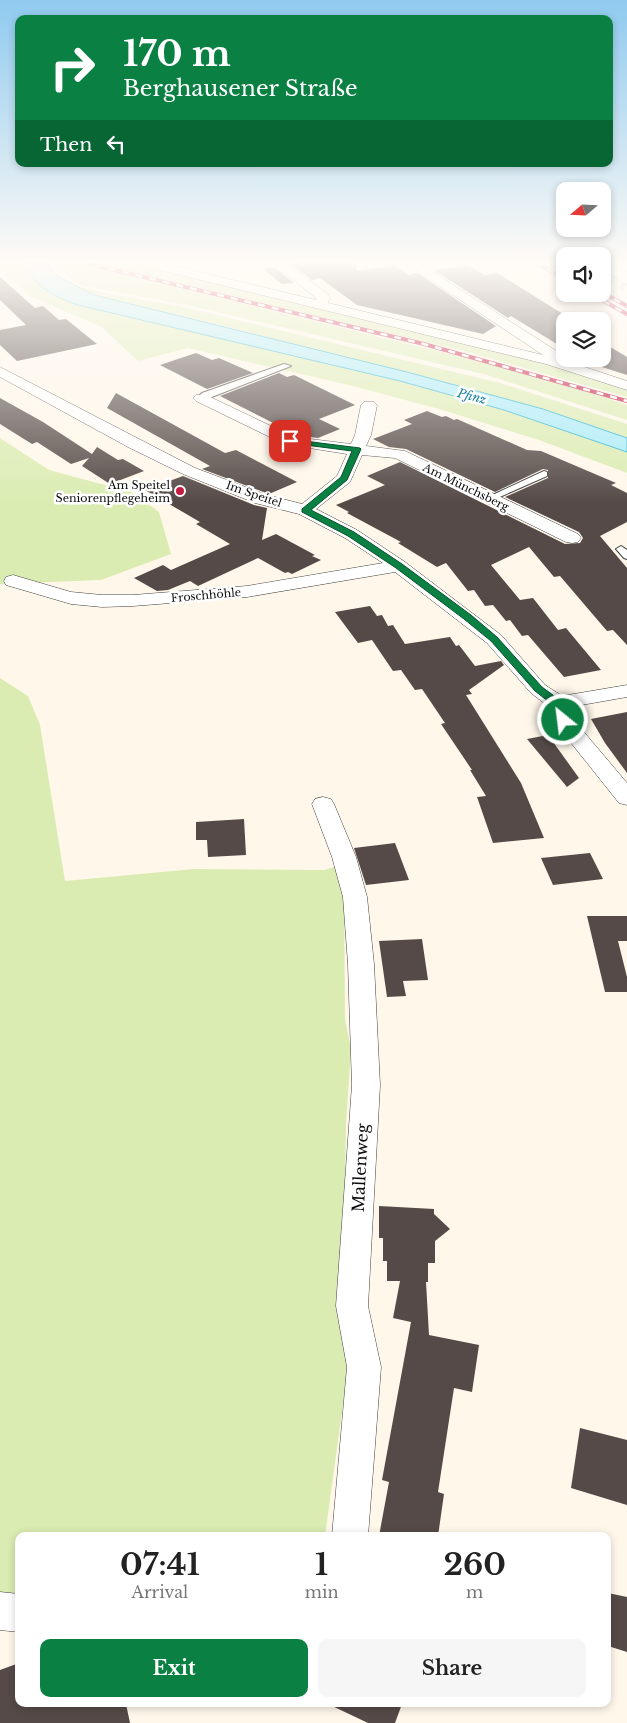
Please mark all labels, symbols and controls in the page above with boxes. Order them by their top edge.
text: 170 m [123,32,231,75]
icon: right [40,35,105,100]
text: Berghausener Straße [123,75,358,102]
icon: left [102,130,130,158]
text: Then [40,133,92,156]
north arrow [556,182,611,238]
map controls [556,182,611,367]
button: sound [556,247,611,302]
button: layers [556,312,611,367]
water label: Pfinz [455,385,488,407]
pin [269,420,311,462]
icon: arrive [276,427,304,455]
street label: Am Münchsberg [420,460,512,514]
place label: Am Speitel Seniorenpflegeheim [56,478,170,505]
street label: Im Speitel [224,478,284,510]
marker: Am Speitel Seniorenpflegeheim [174,485,186,497]
street label: Froschhöhle [170,585,242,605]
position arrow [536,693,588,745]
street label: Mallenweg [348,1123,372,1213]
text: 07:41 [120,1546,200,1583]
text: 1 [315,1546,328,1583]
text: 260 [444,1546,506,1583]
text: Arrival [132,1582,188,1602]
text: min [305,1582,338,1602]
text: m [466,1582,483,1602]
button: Exit [40,1639,308,1697]
button: Share [318,1639,586,1697]

